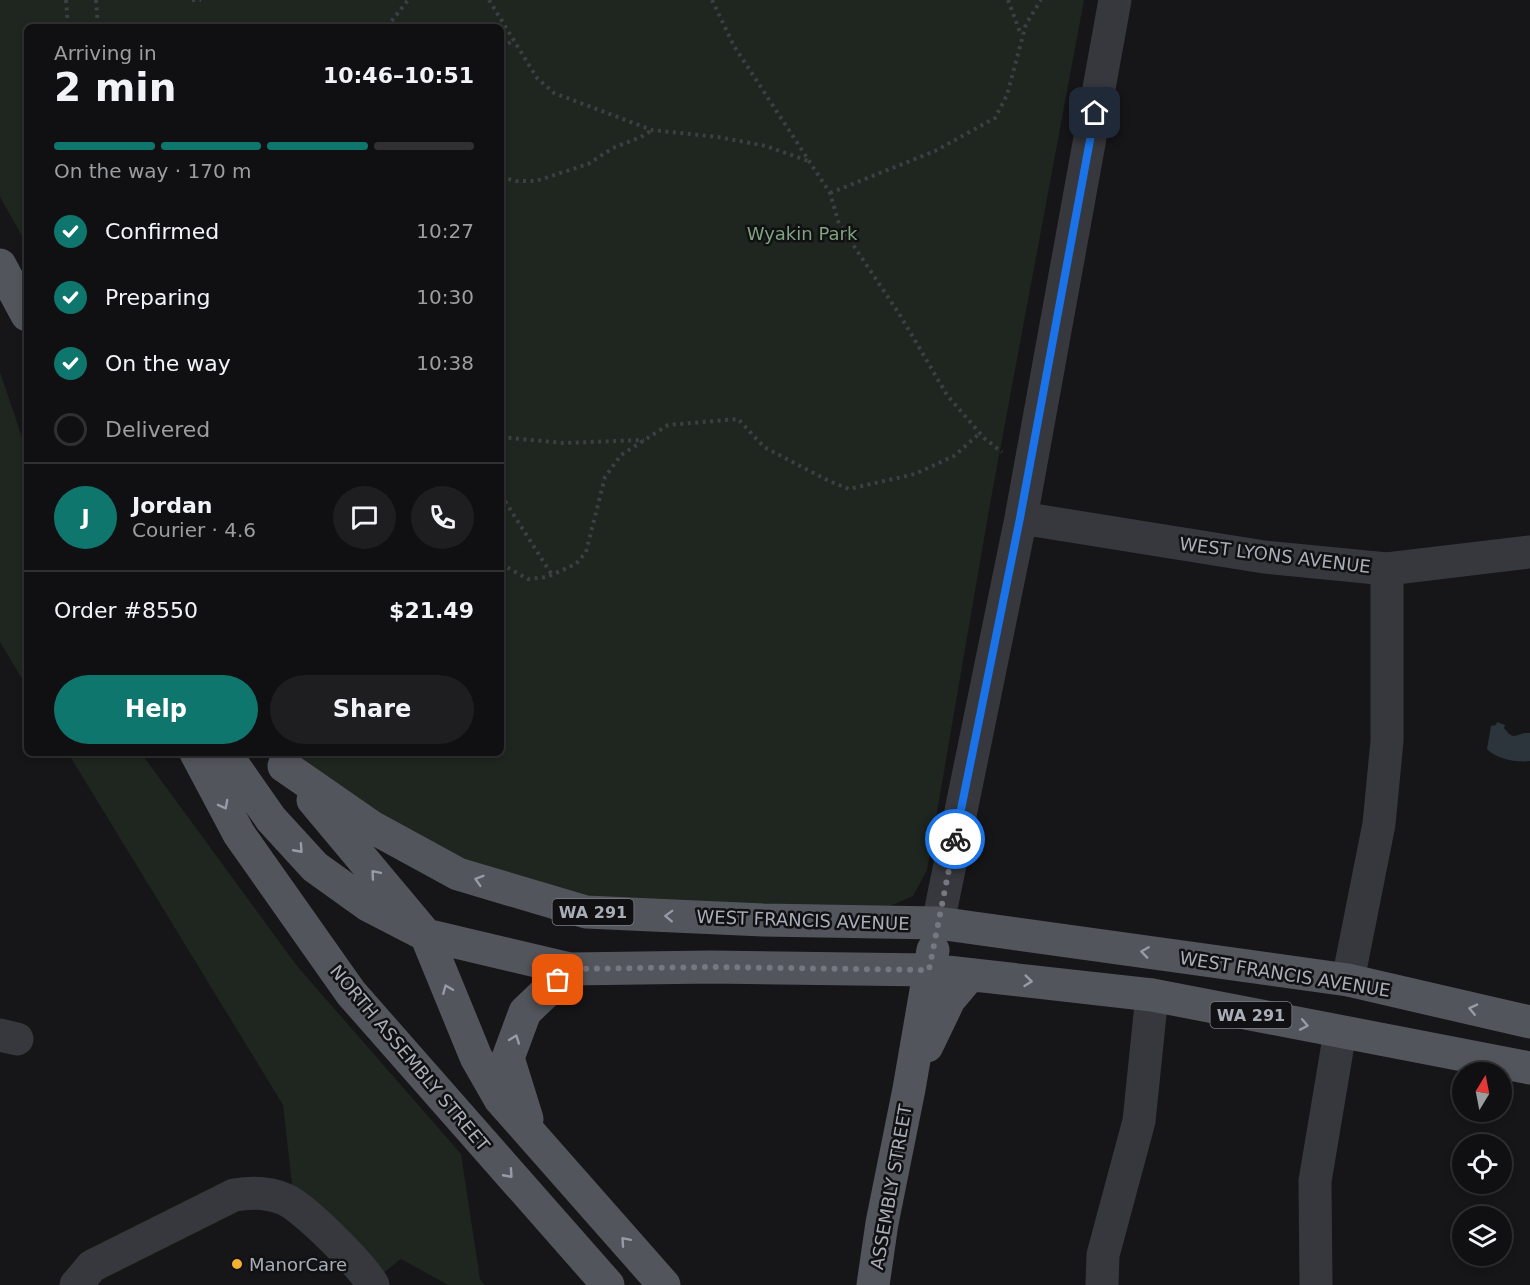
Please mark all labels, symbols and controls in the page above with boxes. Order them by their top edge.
text: Arriving in [54,41,157,65]
text: 10:46–10:51 [323,63,474,88]
text: 2 min [54,65,176,110]
pin [1069,87,1120,138]
icon: home [1078,96,1111,129]
text: On the way · 170 m [54,159,252,183]
icon: check [54,215,87,248]
text: Confirmed [105,219,219,244]
text: 10:27 [416,219,474,243]
park label: Wyakin Park [747,223,858,244]
icon: check [54,281,87,314]
text: Preparing [105,285,211,310]
text: 10:30 [416,285,474,309]
icon: check [54,347,87,380]
text: On the way [105,351,231,376]
text: 10:38 [416,351,474,375]
text: Delivered [105,417,210,442]
button: chat [333,486,396,549]
button: phone [411,486,474,549]
text: Jordan [132,493,212,518]
text: J [81,505,90,530]
text: Courier · 4.6 [132,518,256,542]
street label: WEST LYONS AVENUE [1178,533,1372,577]
text: Order #8550 [54,598,198,623]
text: $21.49 [389,598,474,623]
button: Help [54,675,258,744]
button: Share [270,675,474,744]
one-way arrow [216,798,228,809]
courier [925,809,985,869]
icon: bike [939,823,972,856]
one-way arrow [292,843,303,853]
one-way arrow [372,870,383,881]
one-way arrow [474,875,485,887]
road number: WA 291 [552,899,634,925]
street label: WEST FRANCIS AVENUE [696,906,910,934]
one-way arrow [665,909,674,922]
one-way arrow [1140,946,1149,958]
street label: WEST FRANCIS AVENUE [1178,947,1392,1001]
pin [532,954,583,1005]
street label: NORTH ASSEMBLY STREET [326,961,495,1156]
icon: bag [541,963,574,996]
one-way arrow [1024,974,1033,987]
one-way arrow [442,984,455,995]
road number: WA 291 [1210,1002,1292,1028]
one-way arrow [1468,1003,1478,1016]
one-way arrow [1298,1018,1308,1031]
one-way arrow [508,1034,521,1045]
north arrow [1452,1062,1512,1122]
map controls [1452,1062,1512,1266]
street label: ASSEMBLY STREET [866,1102,916,1271]
button: locate [1452,1134,1512,1194]
one-way arrow [502,1167,513,1178]
button: layers [1452,1206,1512,1266]
one-way arrow [621,1237,632,1248]
place label: ManorCare [249,1254,347,1275]
marker: ManorCare [230,1257,244,1271]

